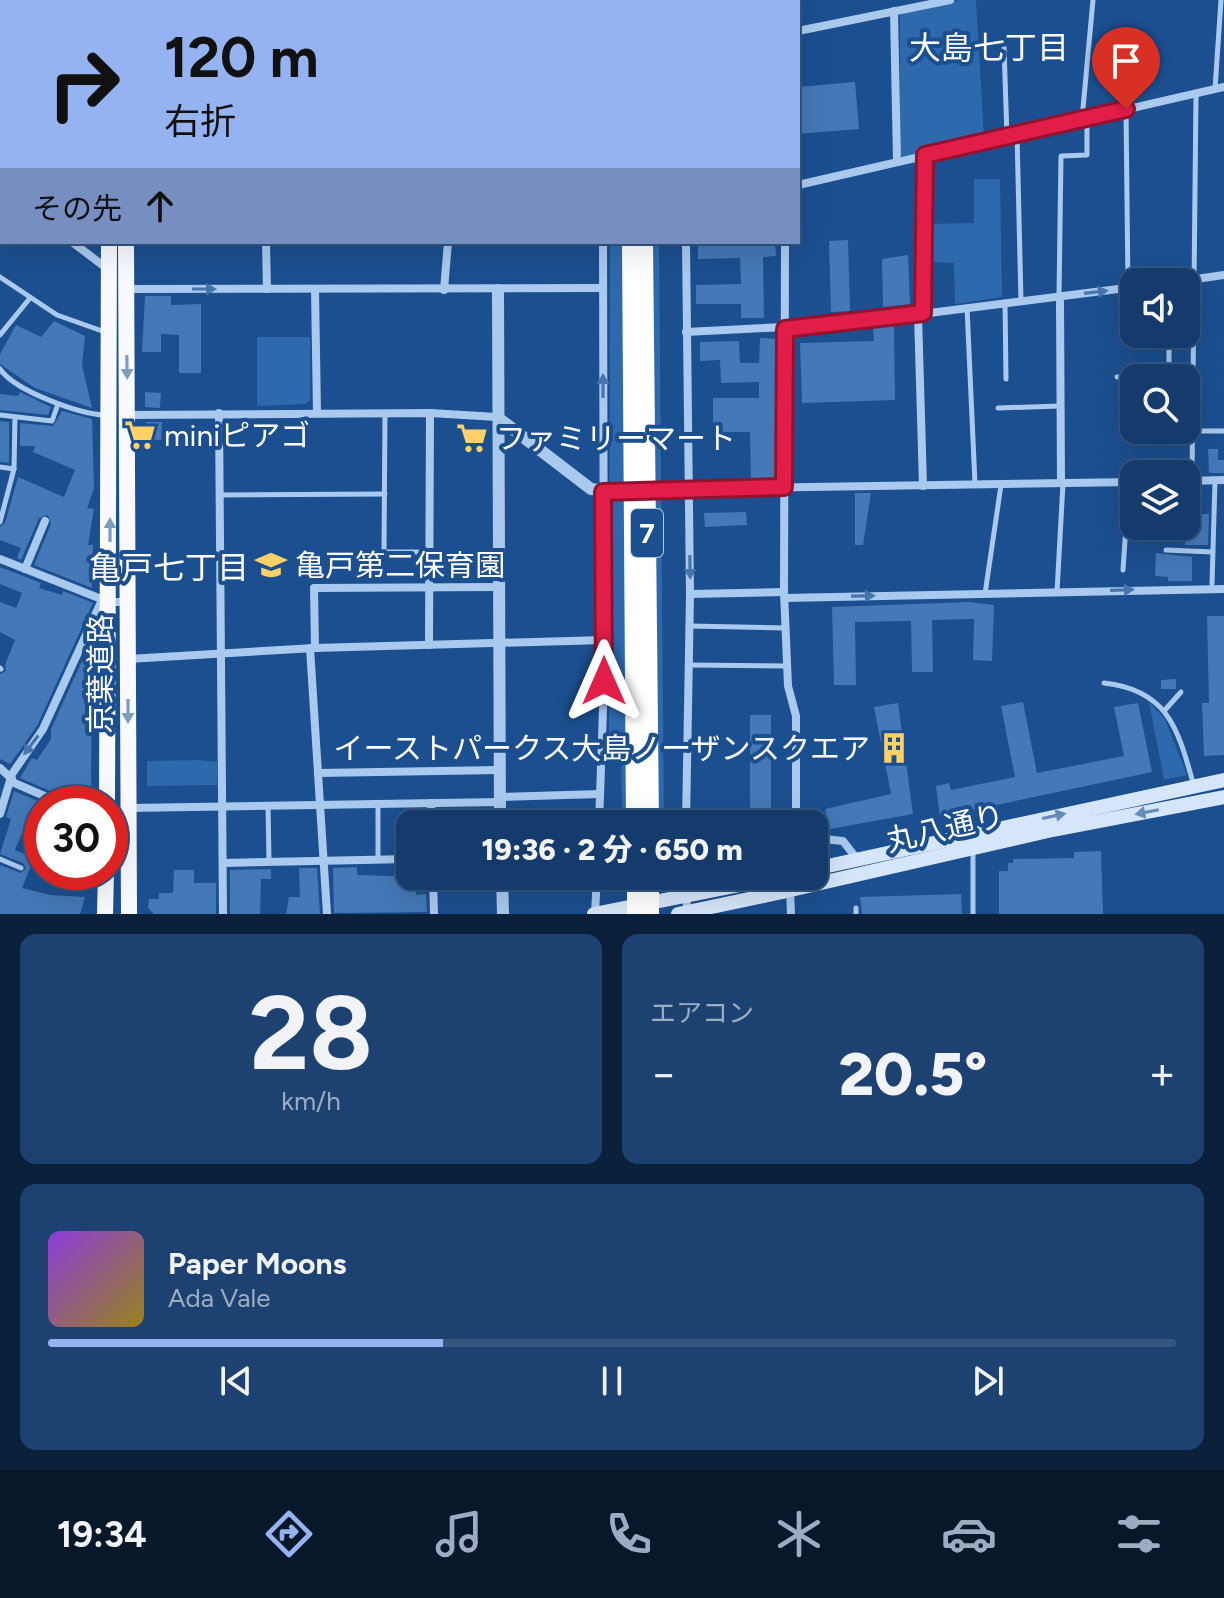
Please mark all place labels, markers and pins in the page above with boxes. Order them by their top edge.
pin [1092,27,1160,109]
place label: miniピアゴ [164,417,310,454]
supermarket icon: miniピアゴ [123,418,157,452]
place label: ファミリーマート [496,420,736,457]
supermarket icon: ファミリーマート [455,421,489,455]
place label: 亀戸第二保育園 [295,547,505,584]
school or university icon: 亀戸第二保育園 [254,548,288,582]
place label: イーストパークス大島ノーザンスクエア [334,730,870,767]
building icon: イーストパークス大島ノーザンスクエア [877,731,911,765]

